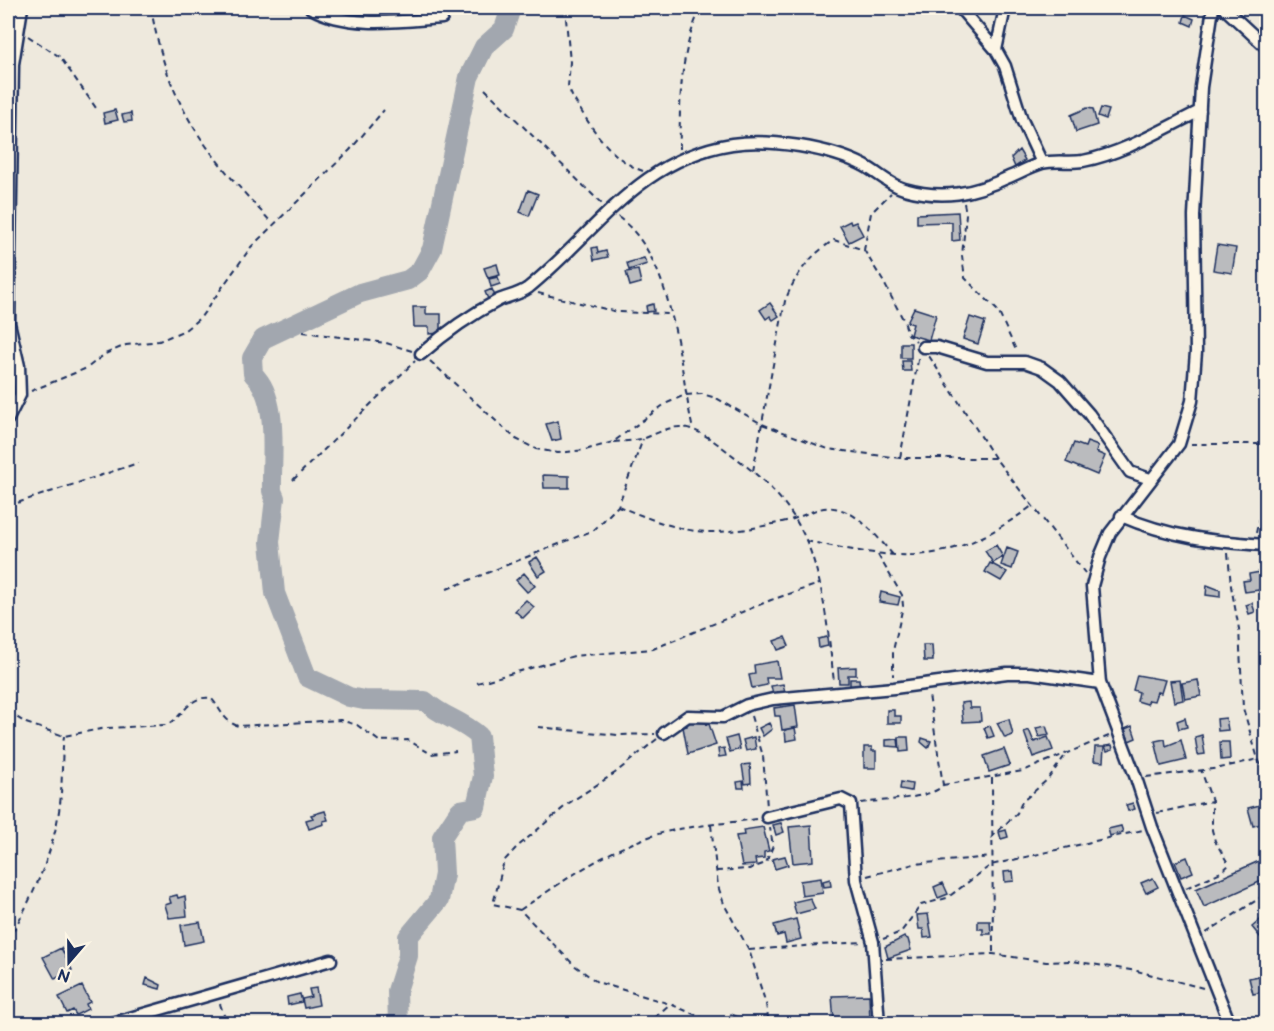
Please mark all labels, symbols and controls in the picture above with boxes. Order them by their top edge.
north arrow [39,932,99,992]
text: N [55,964,73,986]

